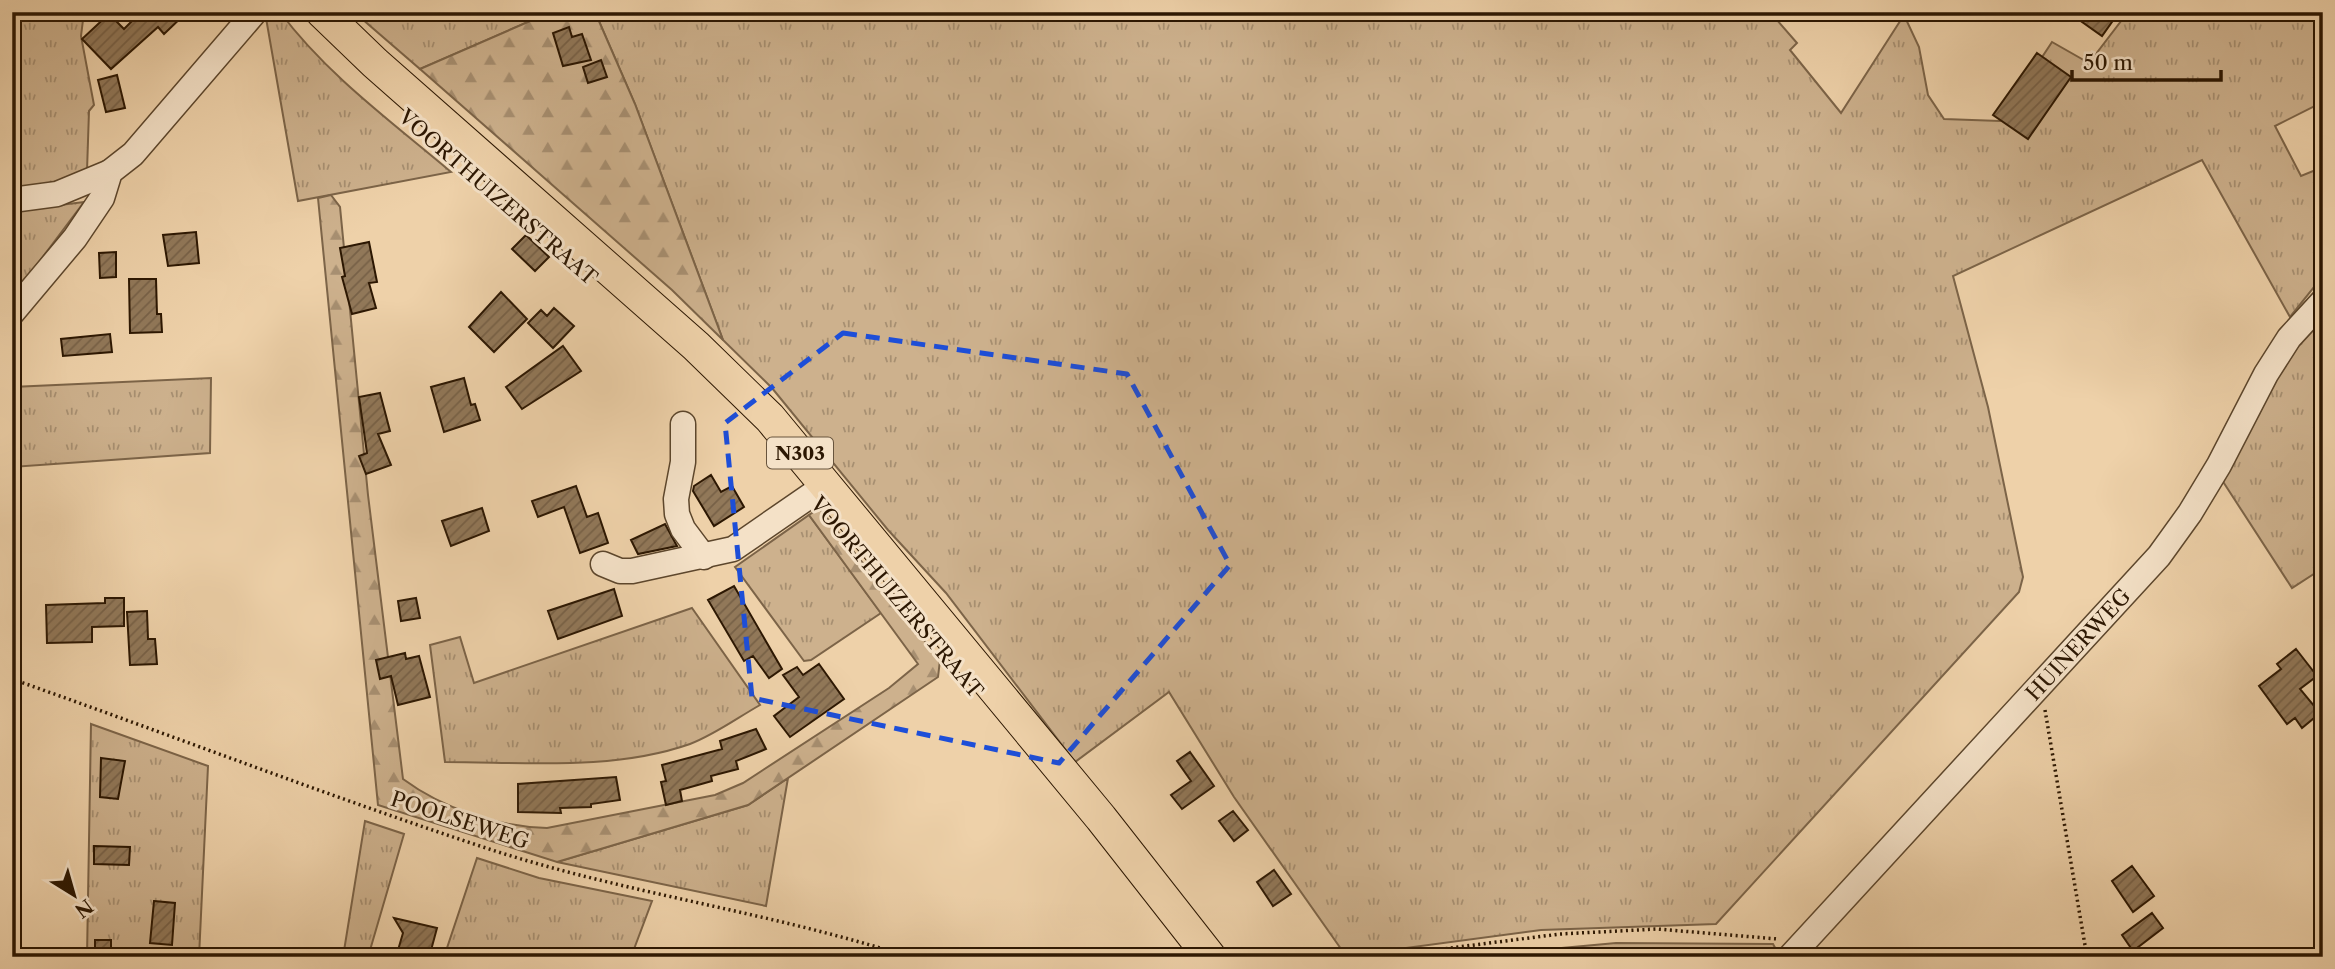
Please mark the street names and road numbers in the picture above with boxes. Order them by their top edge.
street label: VOORTHUIZERSTRAAT [393,103,603,290]
road number: N303 [767,437,833,468]
street label: VOORTHUIZERSTRAAT [805,491,989,703]
street label: HUINERWEG [2020,583,2135,705]
street label: POOLSEWEG [388,786,532,854]

